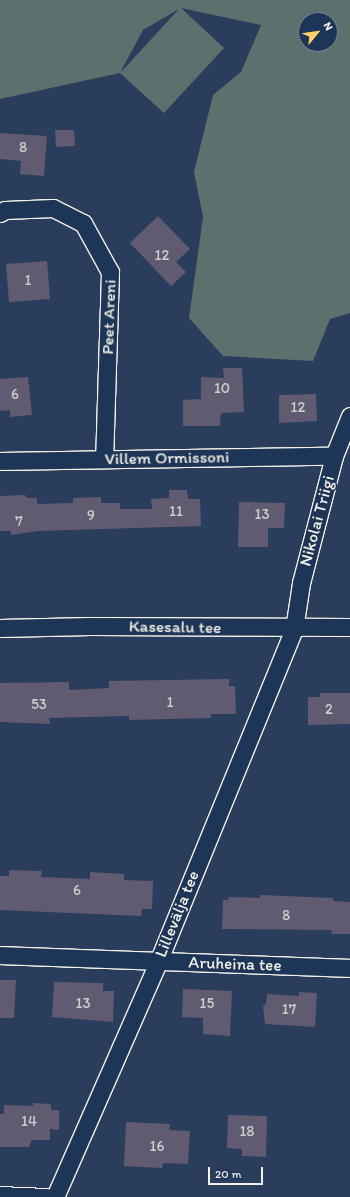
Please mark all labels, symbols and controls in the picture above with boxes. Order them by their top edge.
north arrow [298,12,338,52]
text: N [321,20,336,33]
house number: 8 [19,139,27,157]
house number: 12 [155,247,169,265]
house number: 1 [25,272,31,290]
street label: Peet Areni [98,279,120,355]
house number: 10 [214,380,230,398]
house number: 6 [11,386,19,404]
house number: 12 [291,399,305,417]
street label: Villem Ormissoni [105,447,229,469]
street label: Nikolai Triigi [295,474,339,568]
house number: 11 [169,503,183,521]
house number: 13 [254,506,270,524]
house number: 9 [87,507,95,525]
house number: 7 [15,513,23,531]
street label: Kasesalu tee [129,616,221,638]
house number: 1 [167,694,173,712]
house number: 53 [31,696,47,714]
house number: 2 [325,701,333,719]
street label: Lillevälja tee [150,868,204,960]
house number: 6 [73,882,81,900]
house number: 8 [282,907,290,925]
street label: Aruheina tee [188,952,282,976]
house number: 13 [75,995,91,1013]
house number: 15 [200,995,214,1013]
house number: 17 [282,1001,296,1019]
house number: 14 [21,1113,37,1131]
house number: 18 [239,1123,255,1141]
house number: 16 [150,1138,164,1156]
scale bar [210,1159,265,1185]
text: 20 m [215,1167,242,1181]

